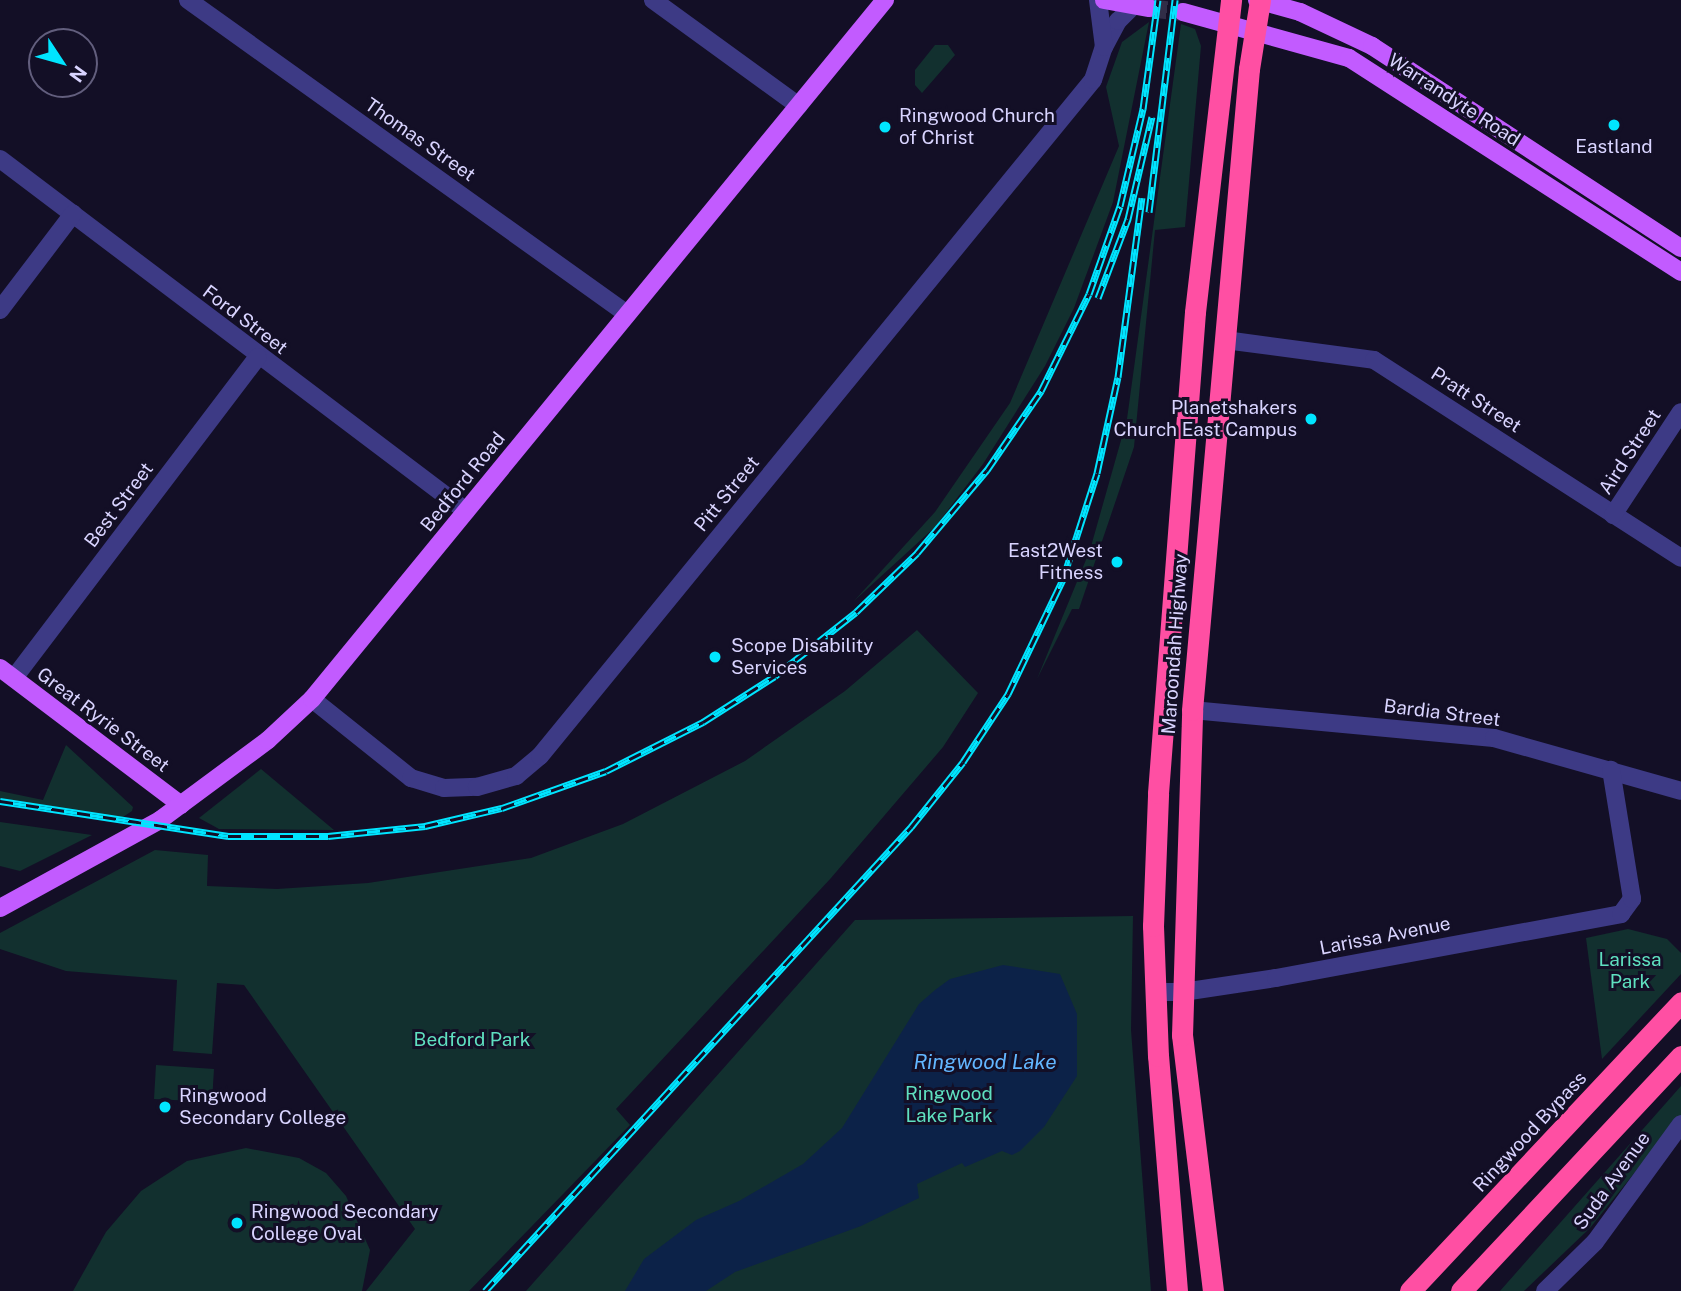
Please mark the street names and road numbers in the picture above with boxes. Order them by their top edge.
street label: Warrandyte Road [1384,49,1524,151]
street label: Thomas Street [360,94,480,186]
street label: Ford Street [198,281,292,359]
street label: Pratt Street [1427,362,1525,438]
street label: Aird Street [1594,405,1666,499]
street label: Bedford Road [416,428,510,536]
street label: Pitt Street [690,452,764,536]
street label: Best Street [80,458,158,552]
street label: Maroondah Highway [1157,553,1193,735]
street label: Great Ryrie Street [32,663,174,777]
street label: Bardia Street [1382,695,1502,731]
street label: Larissa Avenue [1318,912,1452,960]
street label: Ringwood Bypass [1468,1067,1592,1197]
street label: Suda Avenue [1569,1128,1655,1234]

